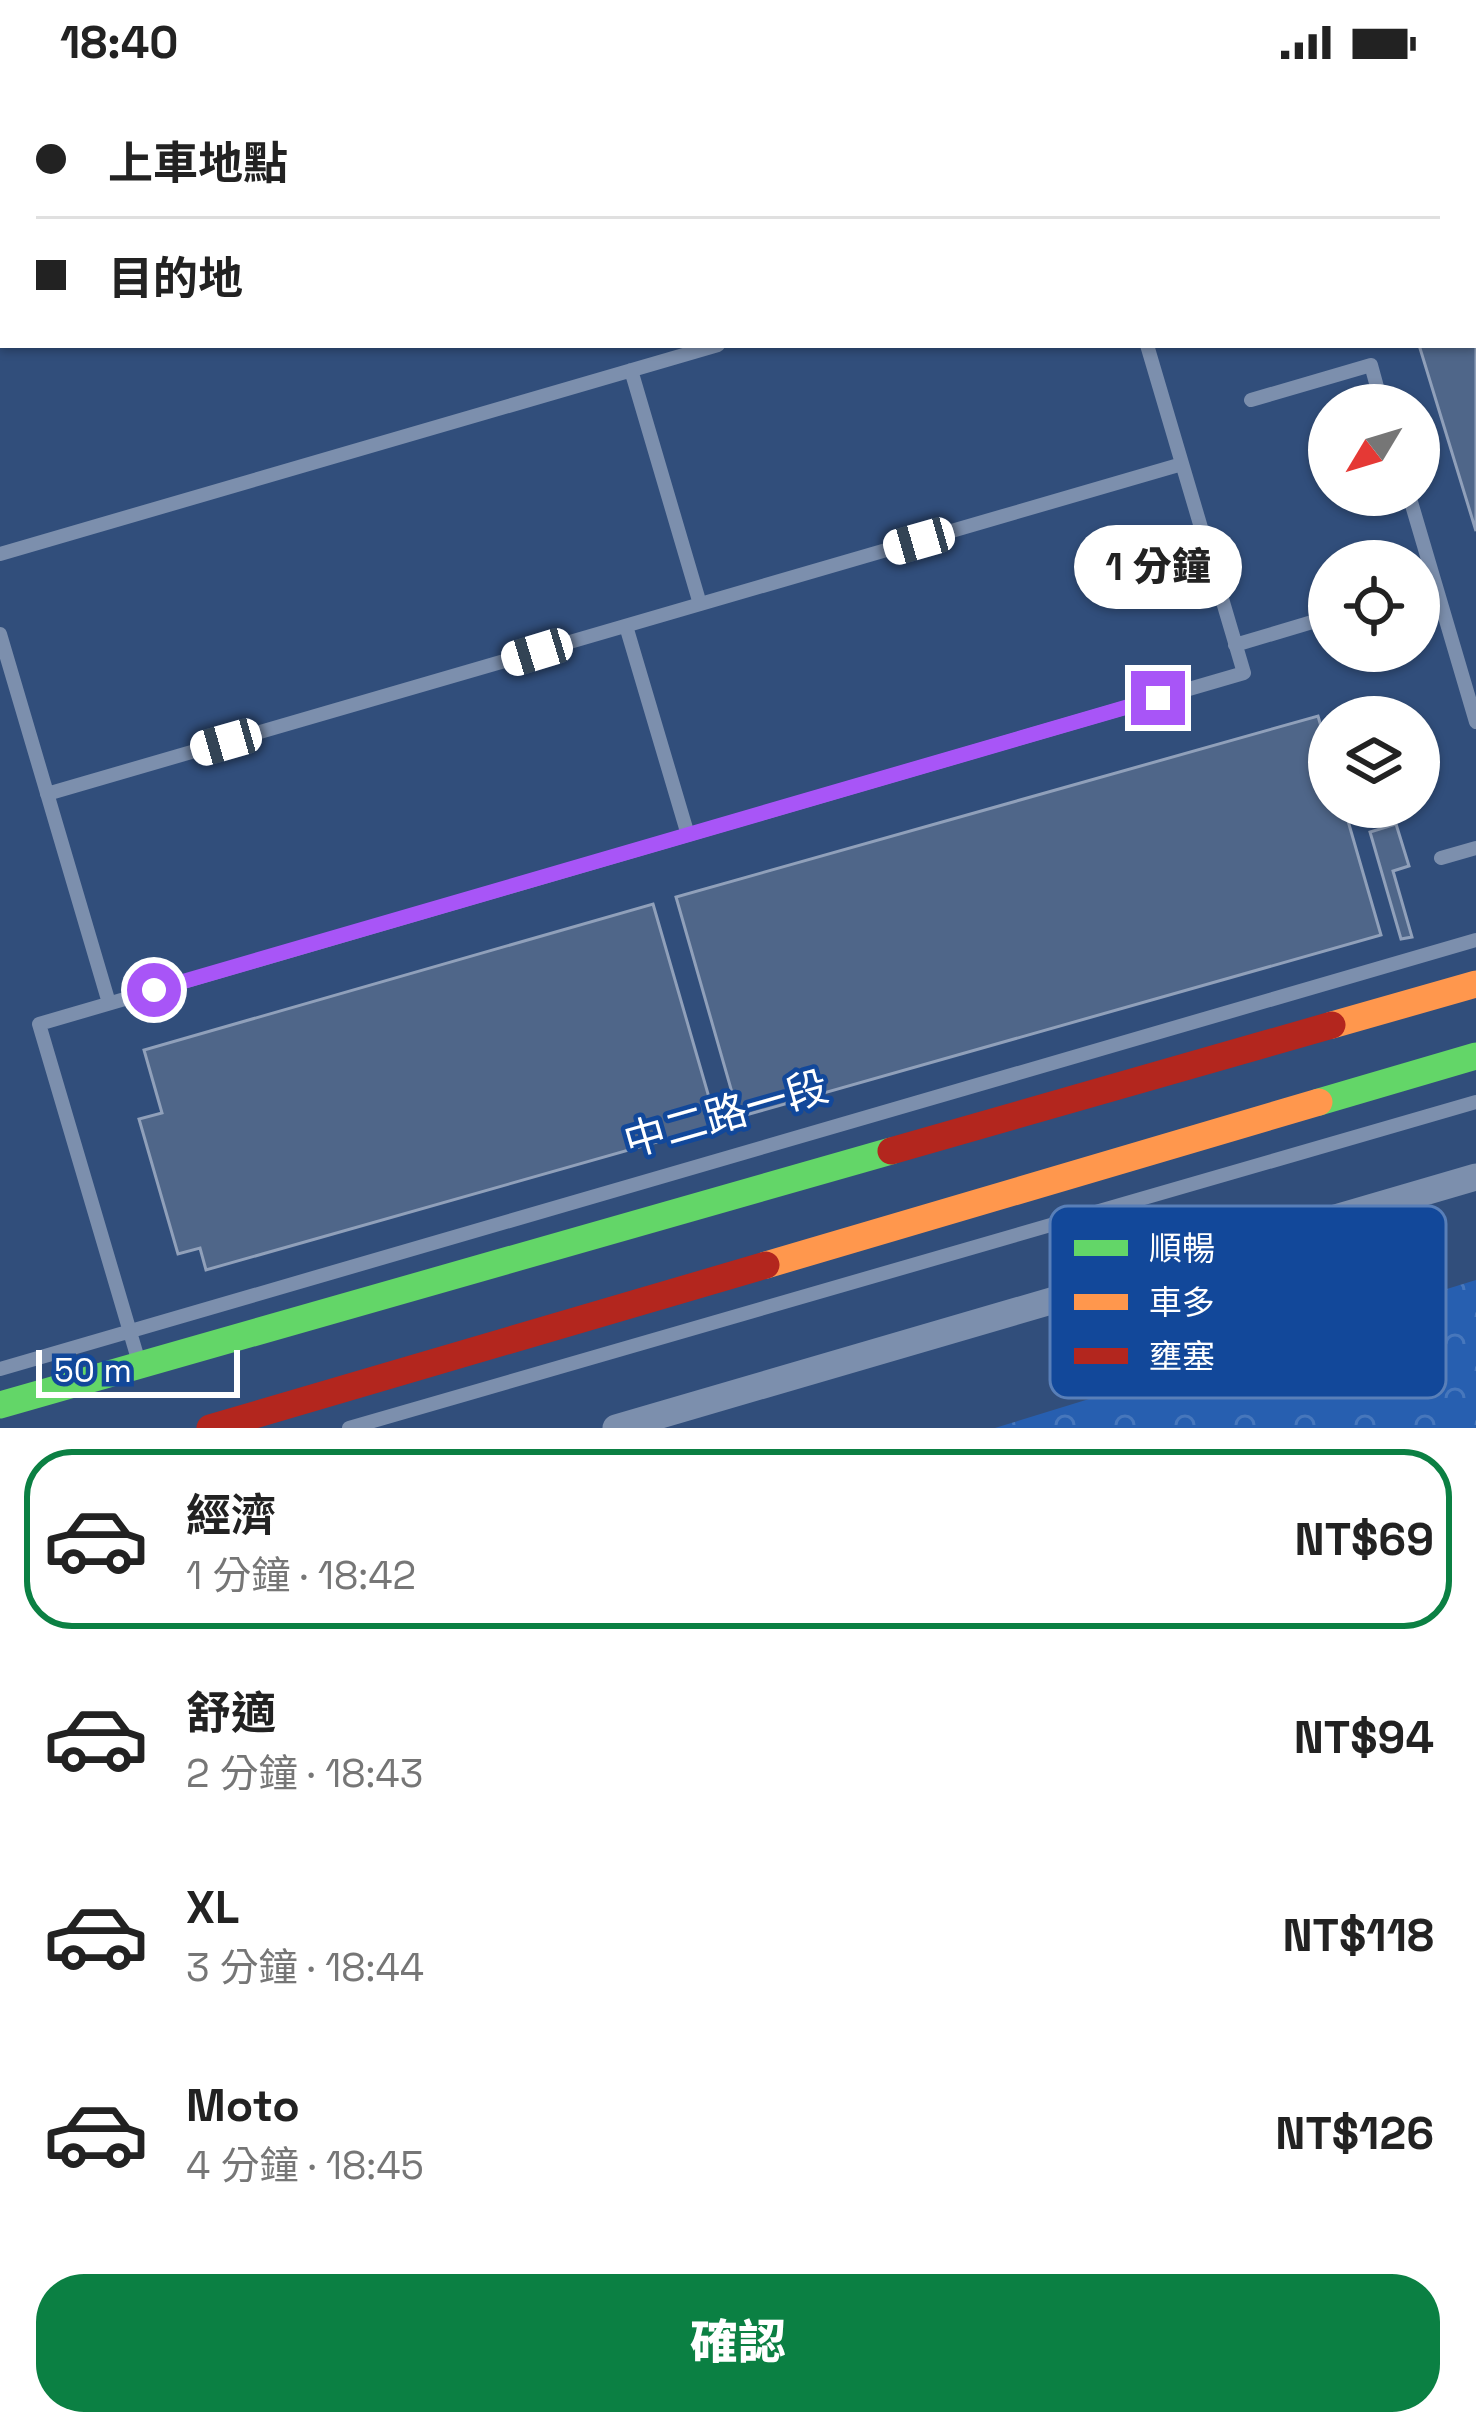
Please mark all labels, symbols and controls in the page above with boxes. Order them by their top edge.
text: 18:40 [60,14,179,71]
text: 上車地點 [108,135,288,192]
text: 目的地 [108,250,243,307]
north arrow [1308,384,1440,516]
map controls [1308,384,1440,828]
car [879,514,959,568]
callout: 1 分鐘 [1074,524,1242,608]
button: locate [1308,540,1440,672]
text: 1 分鐘 [1105,542,1211,591]
car [497,624,577,680]
route end [1131,671,1185,725]
button: layers [1308,696,1440,828]
car [186,715,266,769]
route start [127,963,181,1017]
street label: 中二路一段 [618,1060,834,1168]
legend [1050,1206,1446,1398]
text: 順暢 [1149,1228,1215,1270]
text: 車多 [1149,1282,1215,1324]
text: 壅塞 [1149,1336,1215,1378]
scale bar [36,1344,240,1397]
text: 50 m [54,1350,132,1392]
icon: car [42,1485,150,1593]
text: 經濟 [186,1487,276,1544]
text: NT$69 [1294,1511,1434,1568]
text: 1 分鐘 · 18:42 [186,1551,416,1600]
icon: car [42,1683,150,1791]
text: 舒適 [186,1685,276,1742]
text: NT$94 [1294,1709,1434,1766]
text: 2 分鐘 · 18:43 [186,1749,423,1798]
text: XL [186,1879,239,1936]
icon: car [42,1881,150,1989]
text: NT$118 [1282,1907,1434,1964]
text: 3 分鐘 · 18:44 [186,1943,424,1992]
text: Moto [186,2077,300,2134]
icon: car [42,2079,150,2187]
text: NT$126 [1275,2105,1434,2162]
text: 4 分鐘 · 18:45 [186,2141,424,2190]
button: 確認 [36,2274,1440,2412]

